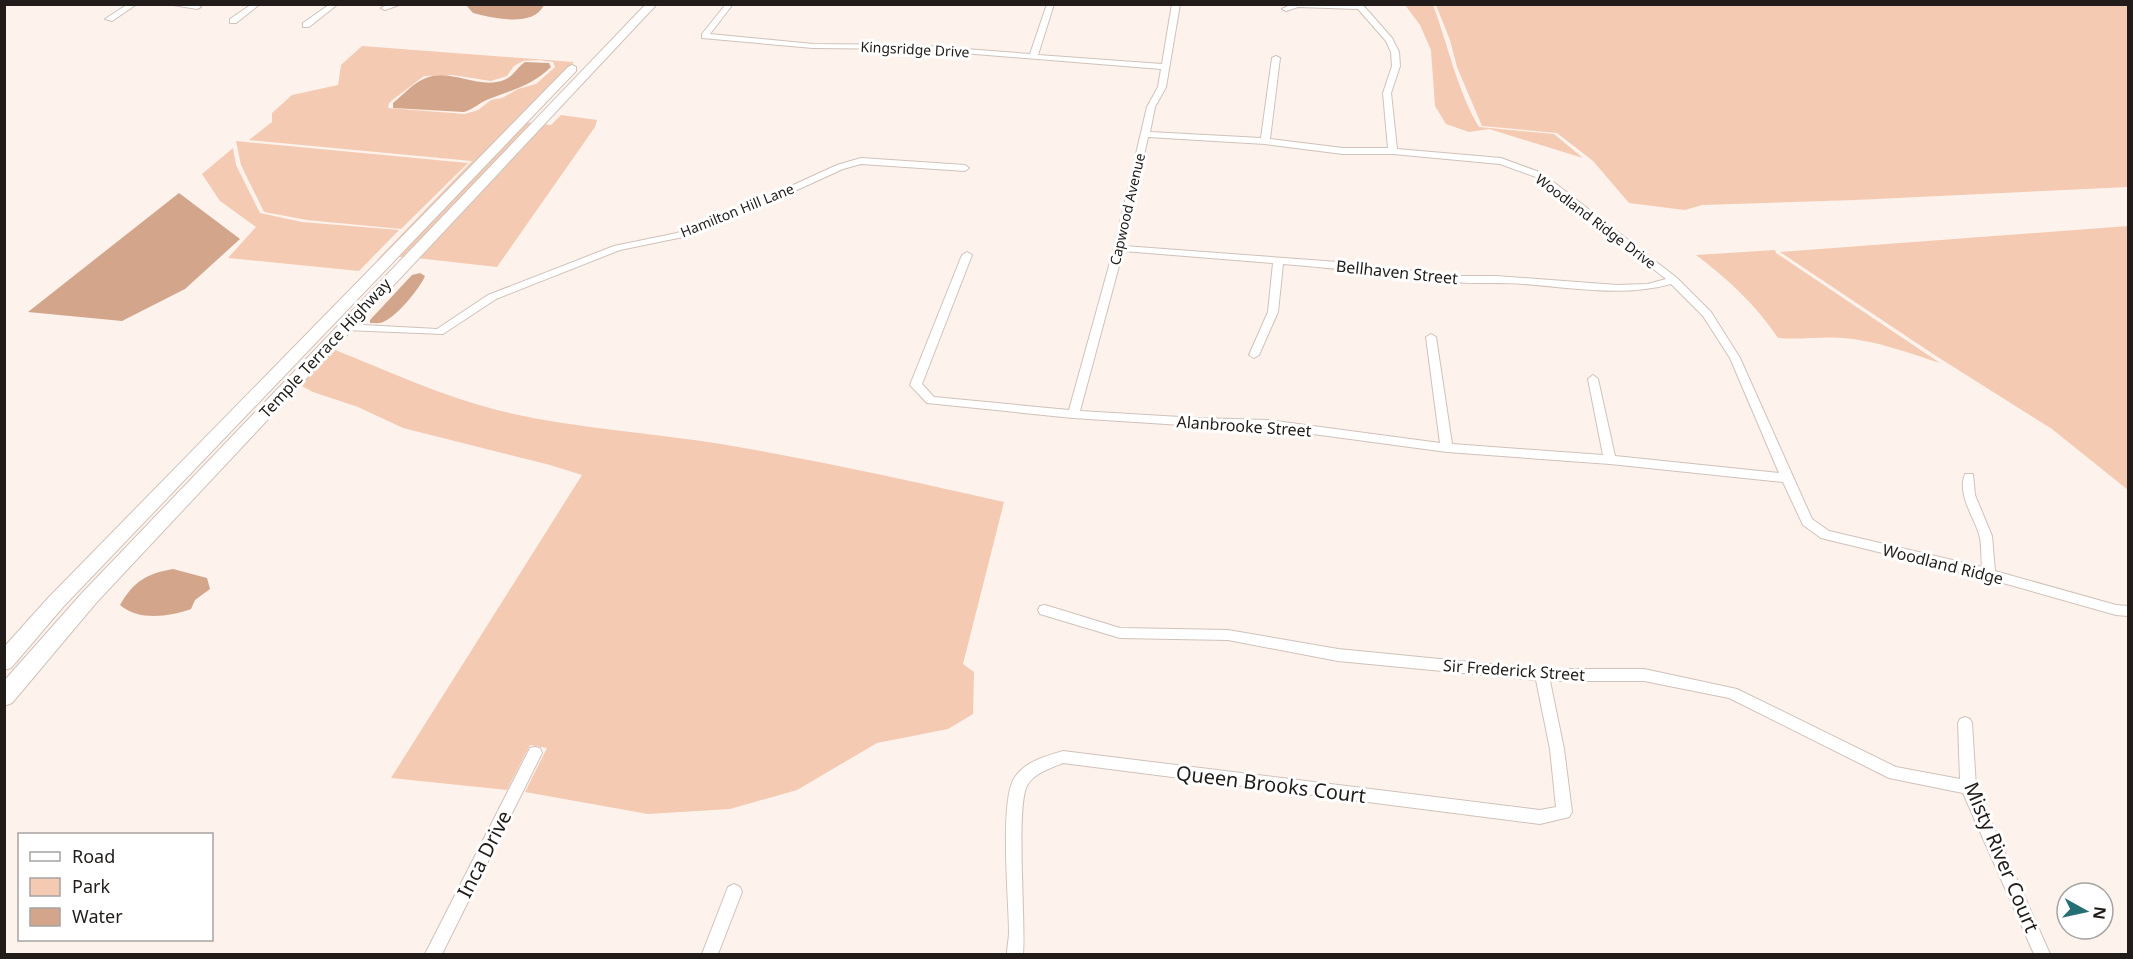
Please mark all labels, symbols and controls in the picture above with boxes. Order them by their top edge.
street label: Kingsridge Drive [860,37,970,61]
street label: Capwood Avenue [1105,151,1149,267]
street label: Woodland Ridge Drive [1532,169,1660,273]
street label: Hamilton Hill Lane [677,179,797,241]
street label: Bellhaven Street [1335,255,1459,289]
street label: Temple Terrace Highway [254,273,396,423]
street label: Alanbrooke Street [1176,410,1312,442]
street label: Woodland Ridge [1880,538,2006,590]
street label: Sir Frederick Street [1442,654,1586,686]
street label: Queen Brooks Court [1174,759,1368,809]
street label: Misty River Court [1958,778,2046,936]
street label: Inca Drive [450,806,518,902]
legend [18,833,213,941]
text: Road [72,844,115,868]
text: Park [72,874,110,898]
north arrow [2055,881,2115,941]
text: Water [72,904,123,928]
text: N [2088,905,2112,921]

